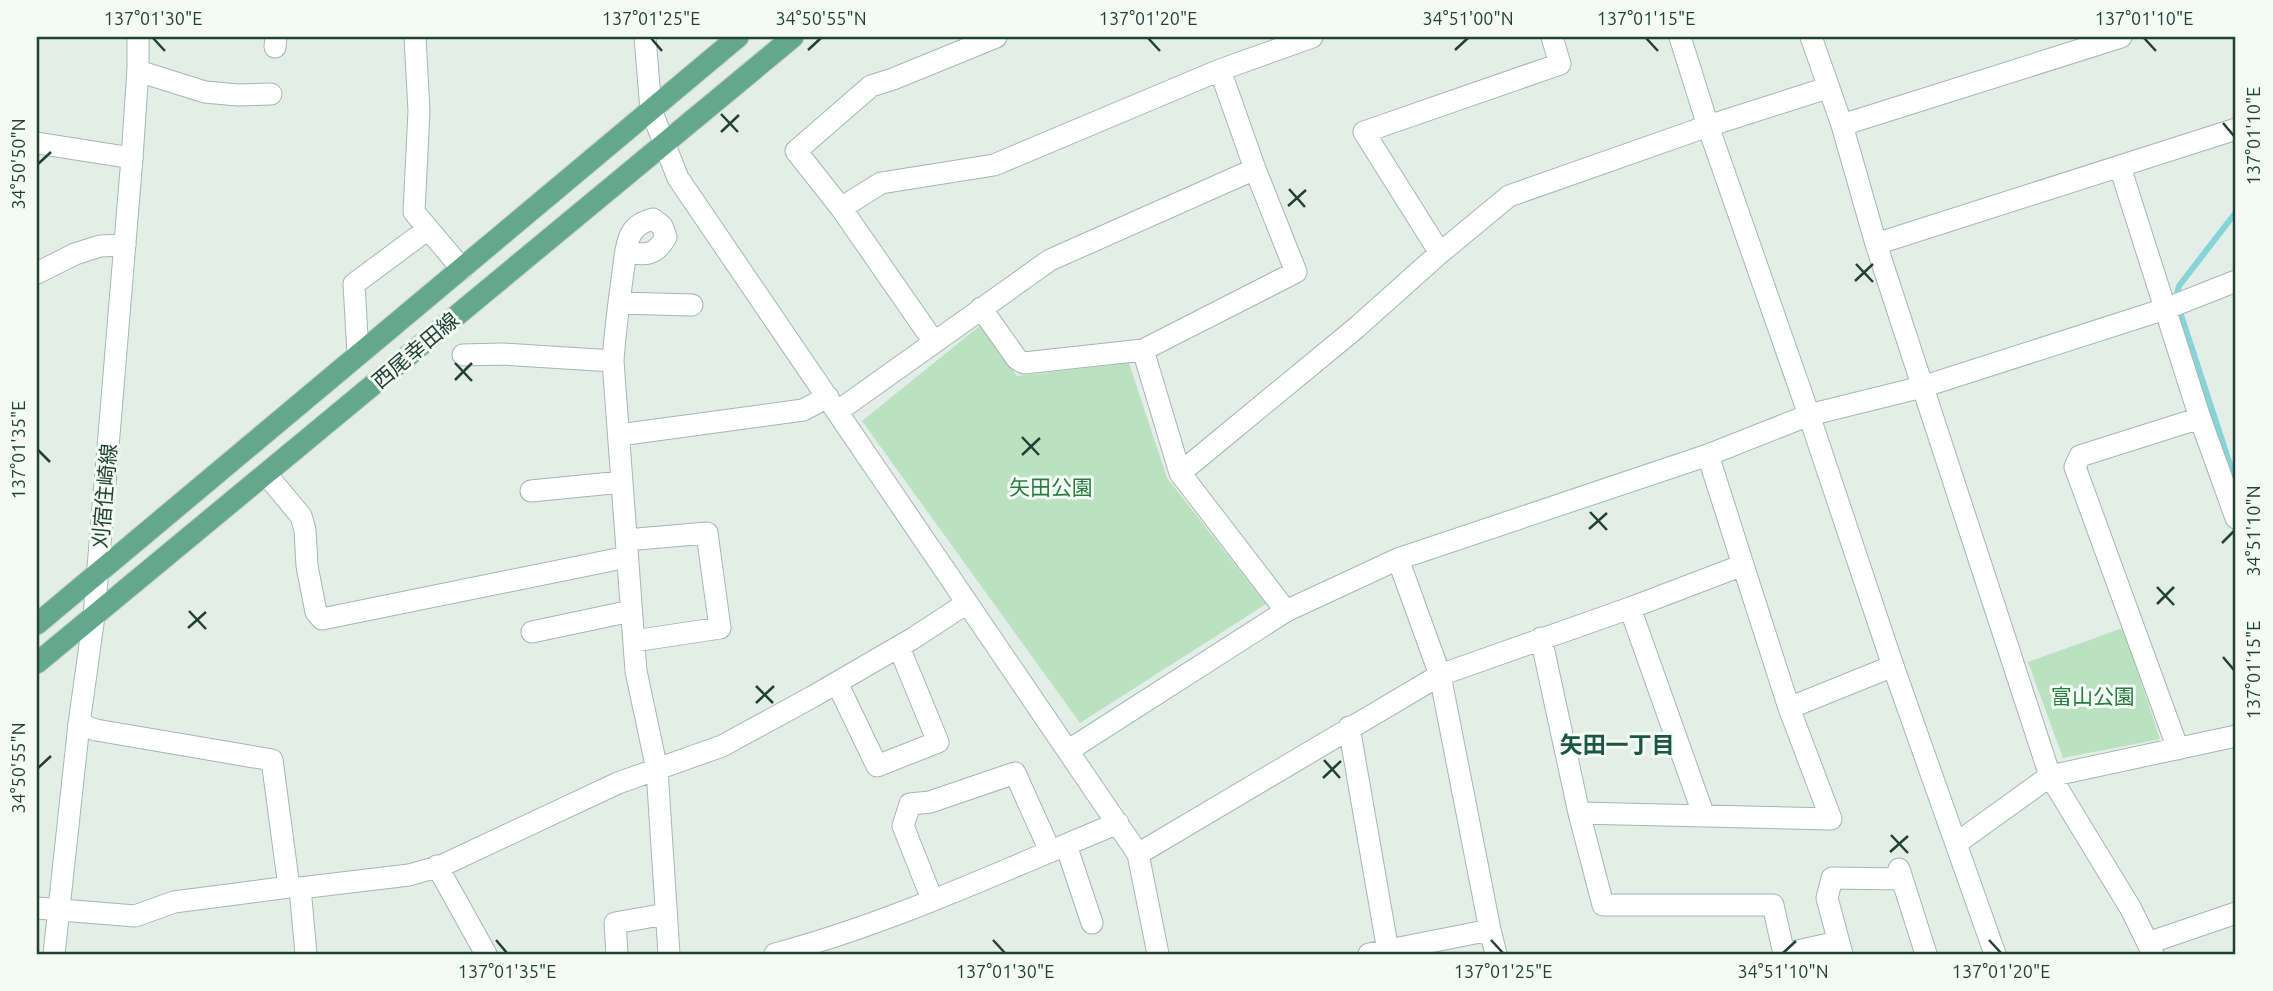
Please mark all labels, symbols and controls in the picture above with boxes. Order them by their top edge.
text: 137°01'30"E [104,8,202,28]
text: 137°01'25"E [602,8,700,28]
text: 34°50'55"N [775,8,867,28]
text: 137°01'20"E [1099,8,1197,28]
text: 34°51'00"N [1422,8,1514,28]
text: 137°01'15"E [1597,8,1695,28]
text: 137°01'10"E [2095,8,2193,28]
text: 137°01'10"E [2243,87,2263,185]
text: 34°50'50"N [8,118,28,210]
street label: 西尾幸田線 [367,307,463,393]
text: 137°01'35"E [8,401,28,499]
street label: 刈宿住崎線 [87,443,121,549]
park label: 矢田公園 [1009,475,1093,499]
text: 34°51'10"N [2243,485,2263,577]
text: 137°01'15"E [2243,621,2263,719]
park label: 富山公園 [2051,684,2135,708]
text: 34°50'55"N [8,722,28,814]
district label: 矢田一丁目 [1560,732,1675,757]
text: 137°01'35"E [458,961,556,981]
text: 137°01'30"E [956,961,1054,981]
text: 137°01'25"E [1454,961,1552,981]
text: 34°51'10"N [1737,961,1829,981]
text: 137°01'20"E [1952,961,2050,981]

